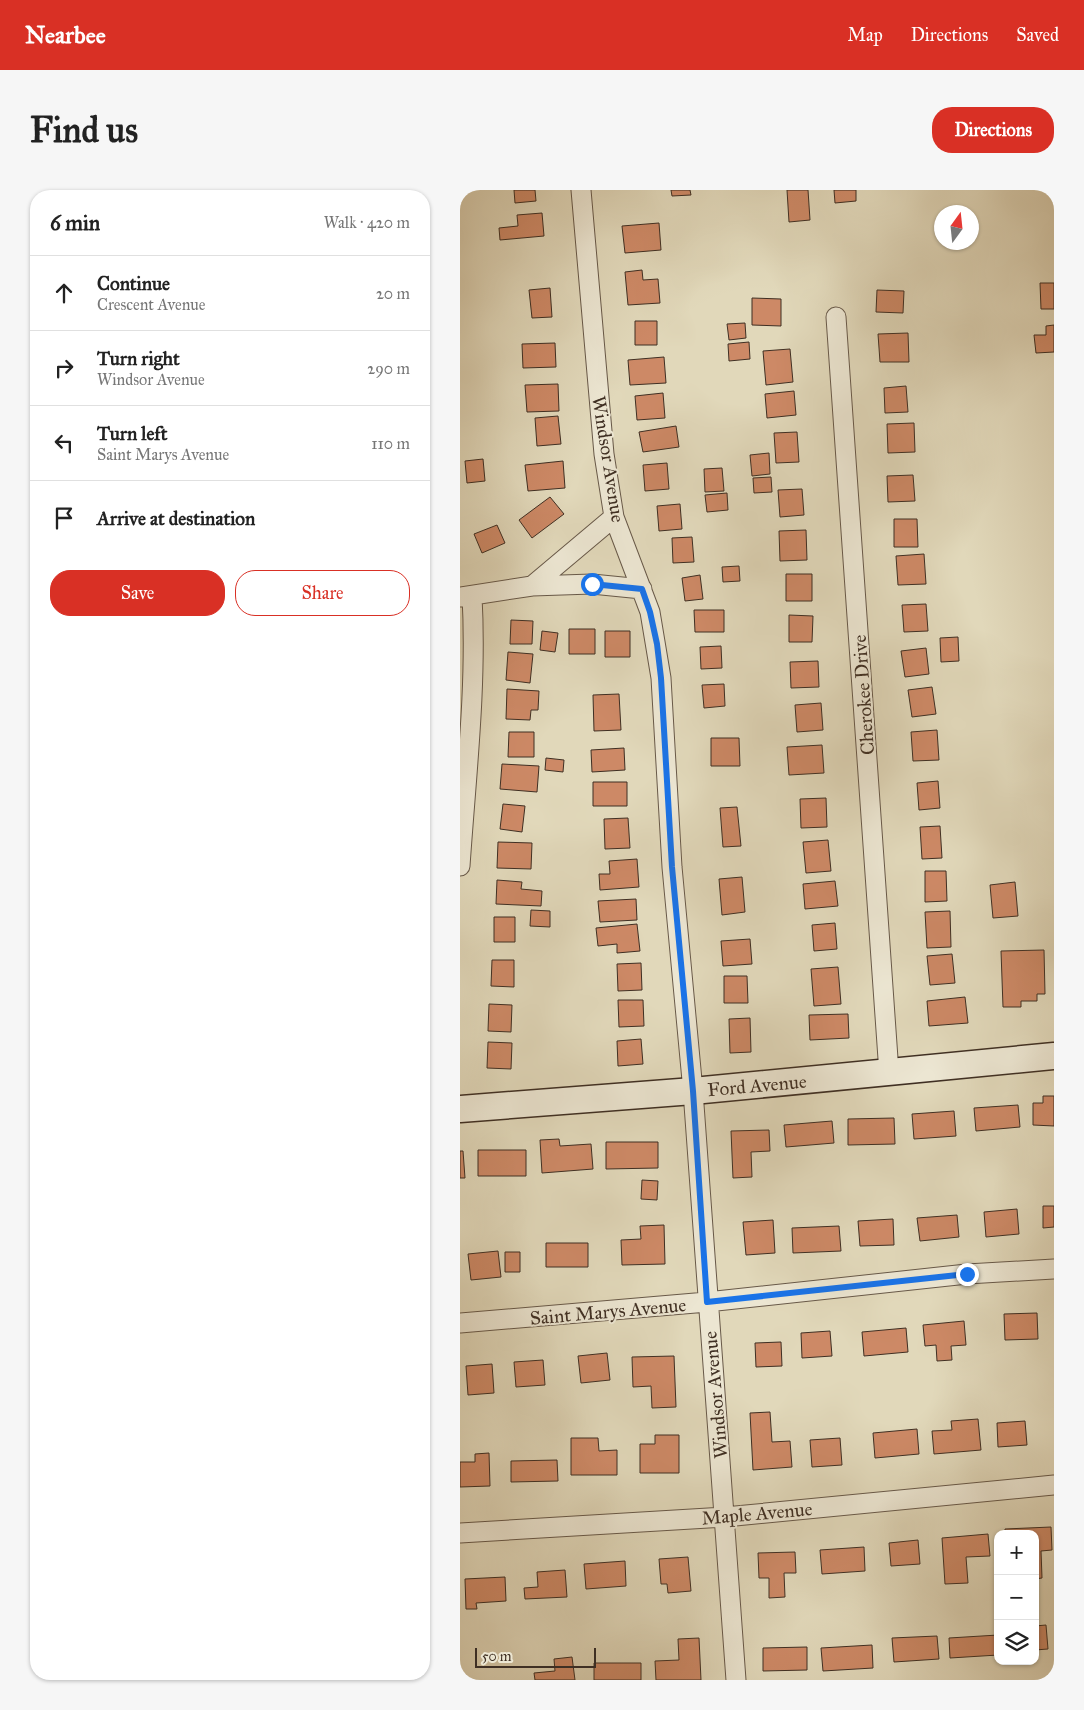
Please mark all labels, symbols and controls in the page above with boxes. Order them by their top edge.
text: Nearbee [25,20,106,50]
text: Map [847,24,883,46]
text: Directions [911,24,988,46]
text: Saved [1016,24,1059,46]
button: Directions [932,107,1054,153]
text: Find us [30,109,138,152]
north arrow [934,205,979,250]
text: 6 min [50,210,100,236]
text: Walk · 420 m [324,213,410,232]
text: Continue [97,272,170,295]
icon: ahead [50,279,78,307]
text: 20 m [376,284,410,303]
text: Crescent Avenue [97,295,205,314]
text: Turn right [97,347,180,370]
icon: right [50,354,78,382]
text: 290 m [367,359,410,378]
text: Windsor Avenue [97,370,205,389]
street label: Windsor Avenue [587,394,630,524]
text: Turn left [97,422,167,445]
icon: left [50,429,78,457]
text: 110 m [371,434,410,453]
text: Saint Marys Avenue [97,445,229,464]
icon: arrive [50,504,78,532]
text: Arrive at destination [97,507,255,530]
button: Save [50,570,225,616]
button: Share [235,570,410,616]
route start [581,573,604,596]
street label: Cherokee Drive [848,634,879,756]
street label: Ford Avenue [707,1070,808,1101]
route end [956,1263,979,1286]
street label: Saint Marys Avenue [529,1293,687,1330]
street label: Windsor Avenue [698,1330,733,1460]
street label: Maple Avenue [701,1497,813,1530]
map controls [994,1530,1039,1665]
button: + [994,1530,1039,1575]
button: − [994,1575,1039,1620]
button: layers [994,1620,1039,1665]
scale bar [475,1645,596,1668]
text: 50 m [482,1648,511,1665]

